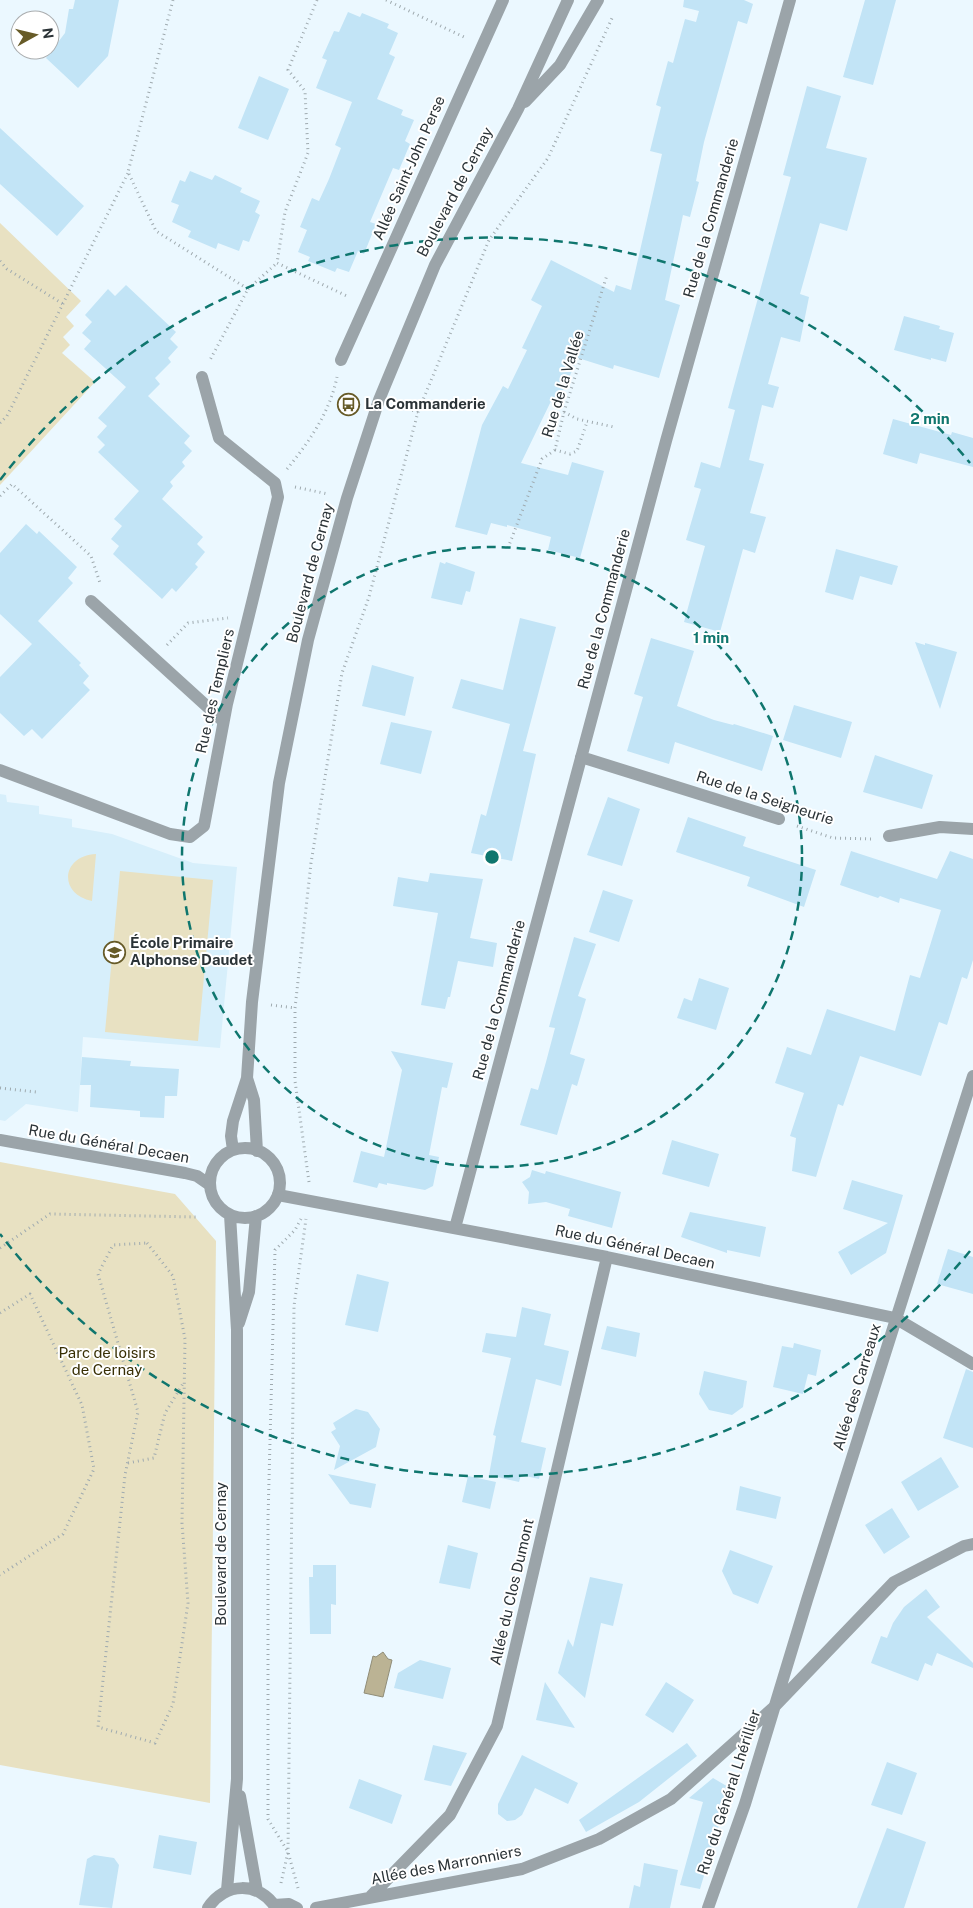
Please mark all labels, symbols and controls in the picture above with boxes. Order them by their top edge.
north arrow [10,10,60,60]
text: N [39,27,57,40]
street label: Allée Saint-John Perse [369,93,448,242]
street label: Boulevard de Cernay [413,124,496,259]
street label: Rue de la Commanderie [680,136,741,300]
street label: Rue de la Vallée [538,328,587,439]
bus stop icon: La Commanderie [337,392,361,416]
place label: La Commanderie [365,395,486,412]
text: 2 min [910,410,950,427]
street label: Boulevard de Cernay [283,501,336,645]
street label: Rue de la Commanderie [574,527,633,691]
street label: Rue des Templiers [192,627,237,755]
text: 1 min [693,629,729,646]
street label: Rue de la Seigneurie [694,767,836,828]
centre of rings [483,848,501,866]
street label: Rue de la Commanderie [469,918,528,1082]
place label: École Primaire Alphonse Daudet [130,934,253,968]
school or university icon: École Primaire Alphonse Daudet [102,940,126,964]
street label: Rue du Général Decaen [27,1121,191,1166]
street label: Rue du Général Decaen [554,1221,717,1272]
street label: Allée des Carreaux [829,1321,884,1452]
park label: Parc de loisirs de Cernay [58,1344,156,1378]
street label: Boulevard de Cernay [212,1482,229,1626]
street label: Allée du Clos Dumont [486,1517,537,1667]
street label: Rue du Général Lhérillier [694,1707,763,1877]
street label: Allée des Marronniers [369,1842,522,1887]

